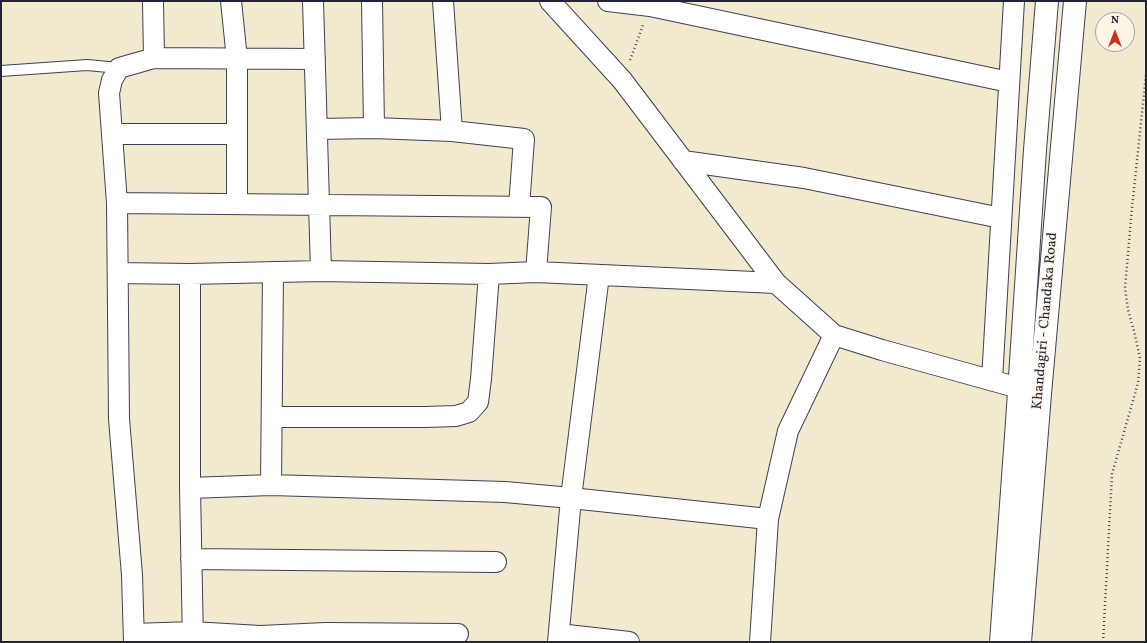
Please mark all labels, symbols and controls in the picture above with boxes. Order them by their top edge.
north arrow [1095,12,1135,52]
text: N [1111,13,1119,28]
street label: Khandagiri - Chandaka Road [1030,232,1062,410]

